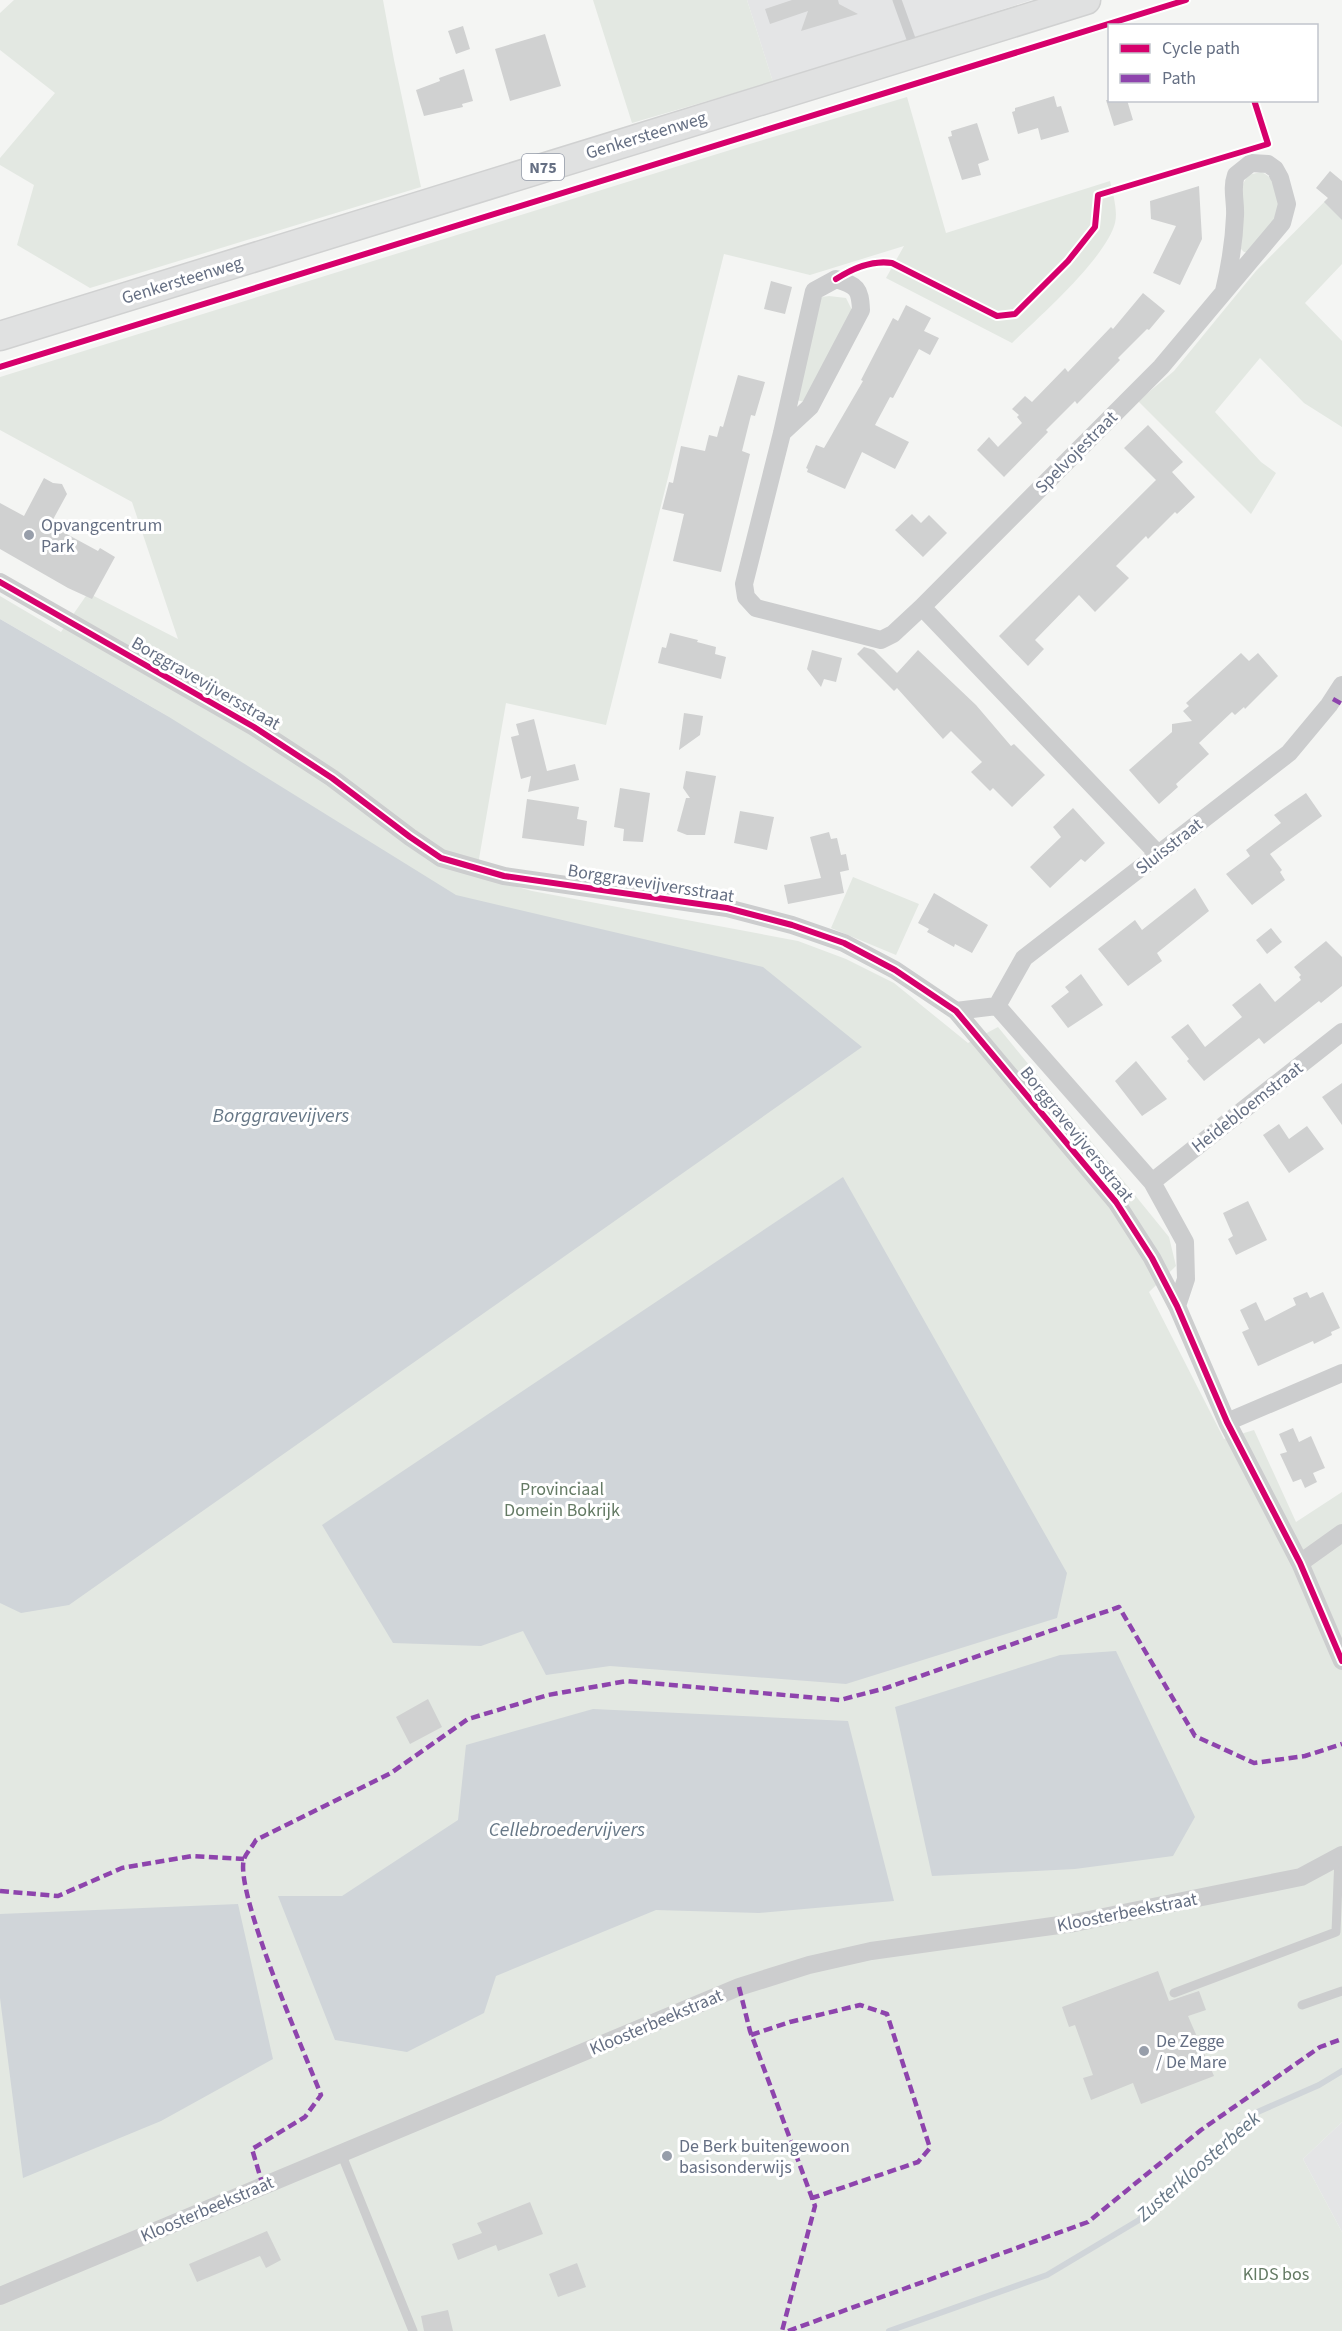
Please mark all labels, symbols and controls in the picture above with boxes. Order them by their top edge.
legend [1108,24,1318,102]
text: Cycle path [1162,36,1240,61]
text: Path [1162,66,1196,91]
street label: Genkersteenweg [583,105,710,166]
road number: N75 [522,154,564,180]
street label: Genkersteenweg [119,250,246,311]
street label: Spelvojestraat [1029,405,1123,499]
place label: Opvangcentrum Park [41,513,162,559]
marker: Opvangcentrum Park [22,528,36,542]
street label: Borggravevijversstraat [127,631,285,736]
street label: Sluisstraat [1130,812,1208,881]
street label: Borggravevijversstraat [566,858,736,909]
street label: Heidebloemstraat [1186,1056,1308,1159]
street label: Borggravevijversstraat [1014,1061,1139,1208]
water label: Borggravevijvers [213,1102,349,1130]
park label: Provinciaal Domein Bokrijk [504,1477,620,1523]
water label: Cellebroedervijvers [489,1816,645,1844]
street label: Kloosterbeekstraat [1055,1887,1199,1938]
street label: Kloosterbeekstraat [586,1983,727,2062]
place label: De Zegge / De Mare [1156,2029,1227,2075]
marker: De Zegge / De Mare [1137,2044,1151,2058]
water label: Zusterkloosterbeek [1130,2105,1267,2229]
place label: De Berk buitengewoon basisonderwijs [679,2134,850,2180]
marker: De Berk buitengewoon basisonderwijs [660,2149,674,2163]
street label: Kloosterbeekstraat [137,2170,278,2249]
park label: KIDS bos [1243,2262,1309,2287]

